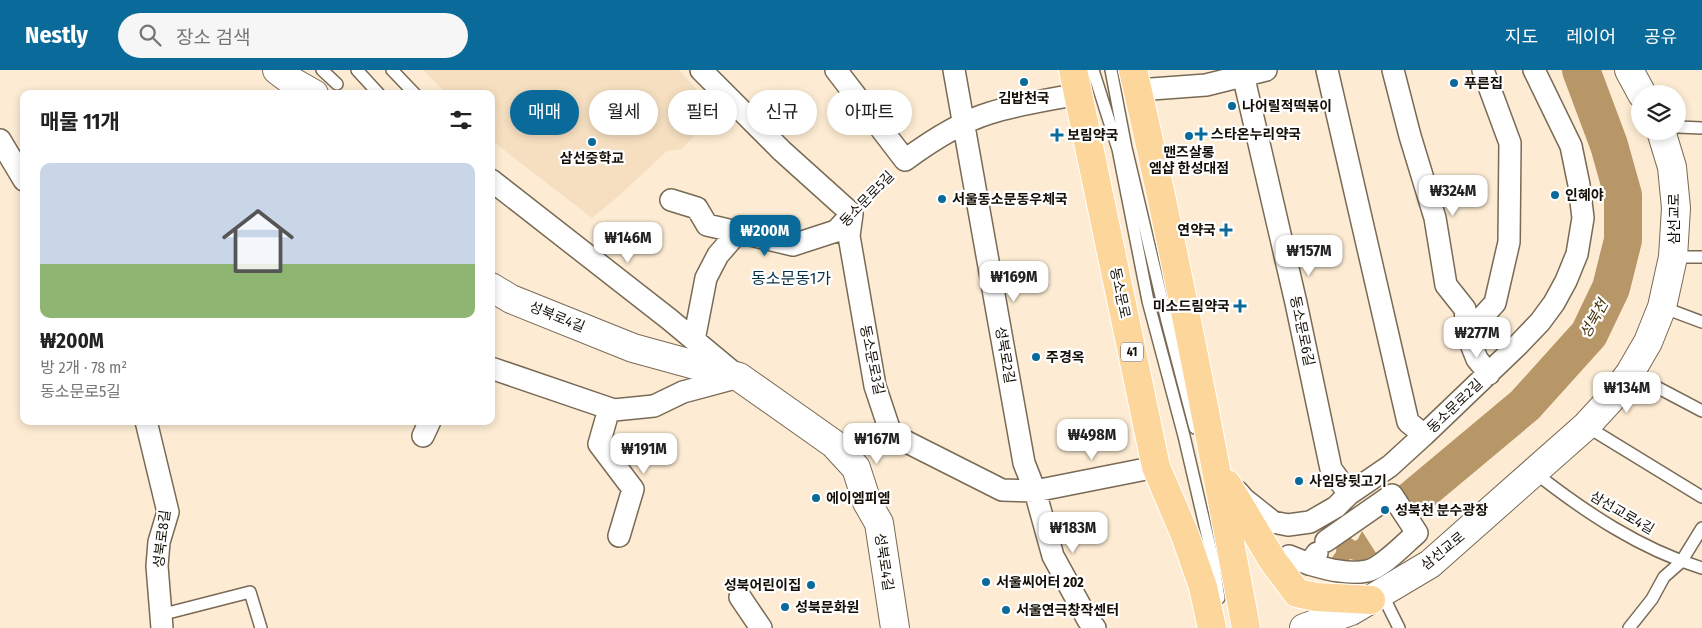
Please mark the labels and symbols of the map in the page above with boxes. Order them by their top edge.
place label: 푸른집 [1464,75,1503,92]
marker: 김밥천국 [1018,76,1030,88]
marker: 푸른집 [1448,77,1460,89]
place label: 김밥천국 [998,90,1050,107]
place label: 나어릴적떡볶이 [1242,98,1332,115]
marker: 나어릴적떡볶이 [1226,100,1238,112]
place label: 스타온누리약국 [1211,126,1301,143]
place label: 보림약국 [1067,127,1119,144]
marker: 스타온누리약국 [1195,128,1207,140]
marker: 보림약국 [1051,129,1063,141]
marker: 맨즈살롱 엠샵 한성대점 [1183,130,1195,142]
marker: 삼선중학교 [586,136,598,148]
place label: 맨즈살롱 엠샵 한성대점 [1149,144,1229,177]
place label: 삼선중학교 [560,150,624,167]
street label: 동소문로5길 [836,168,898,230]
pin: ₩324M [1418,174,1488,217]
place label: 인혜야 [1565,187,1604,204]
marker: 인혜야 [1549,189,1561,201]
place label: 서울동소문동우체국 [952,191,1068,208]
marker: 서울동소문동우체국 [936,193,948,205]
street label: 삼선교로 [1666,193,1683,245]
pin: ₩200M [730,214,800,257]
pin: ₩146M [593,222,663,264]
place label: 연약국 [1177,222,1216,239]
marker: 연약국 [1220,224,1232,236]
pin: ₩157M [1274,234,1344,277]
pin: ₩169M [979,260,1049,303]
street label: 동소문로 [1106,266,1134,320]
district label: 동소문동1가 [751,269,831,288]
street label: 동소문로6길 [1286,294,1318,368]
water label: 성북천 [1576,295,1613,341]
street label: 성북로4길 [527,298,587,336]
place label: 미소드림약국 [1153,298,1230,315]
marker: 미소드림약국 [1234,300,1246,312]
pin: ₩277M [1442,316,1512,359]
street label: 동소문로3길 [856,324,888,396]
street label: 성북로2길 [992,325,1018,385]
road number: 41 [1121,342,1143,362]
place label: 주경옥 [1046,349,1085,366]
marker: 주경옥 [1030,351,1042,363]
pin: ₩134M [1592,372,1662,414]
street label: 동소문로2길 [1424,375,1486,437]
pin: ₩498M [1057,418,1127,461]
pin: ₩167M [842,422,912,465]
pin: ₩191M [609,432,679,475]
place label: 사임당뒷고기 [1309,473,1386,490]
marker: 사임당뒷고기 [1293,475,1305,487]
street label: 삼선교로4길 [1587,488,1657,538]
place label: 에이엠피엠 [826,490,890,507]
marker: 에이엠피엠 [810,492,822,504]
place label: 성북천 분수광장 [1395,502,1488,519]
marker: 성북천 분수광장 [1379,504,1391,516]
street label: 성북로8길 [150,509,174,569]
pin: ₩183M [1038,512,1108,554]
street label: 삼선교로 [1418,528,1468,574]
street label: 성북로4길 [871,532,897,592]
place label: 서울씨어터 202 [996,574,1084,591]
marker: 서울씨어터 202 [980,576,992,588]
place label: 성북어린이집 [724,577,801,594]
marker: 성북어린이집 [805,579,817,591]
place label: 성북문화원 [795,599,859,616]
marker: 성북문화원 [779,601,791,613]
place label: 서울연극창작센터 [1016,602,1119,619]
marker: 서울연극창작센터 [1000,604,1012,616]

